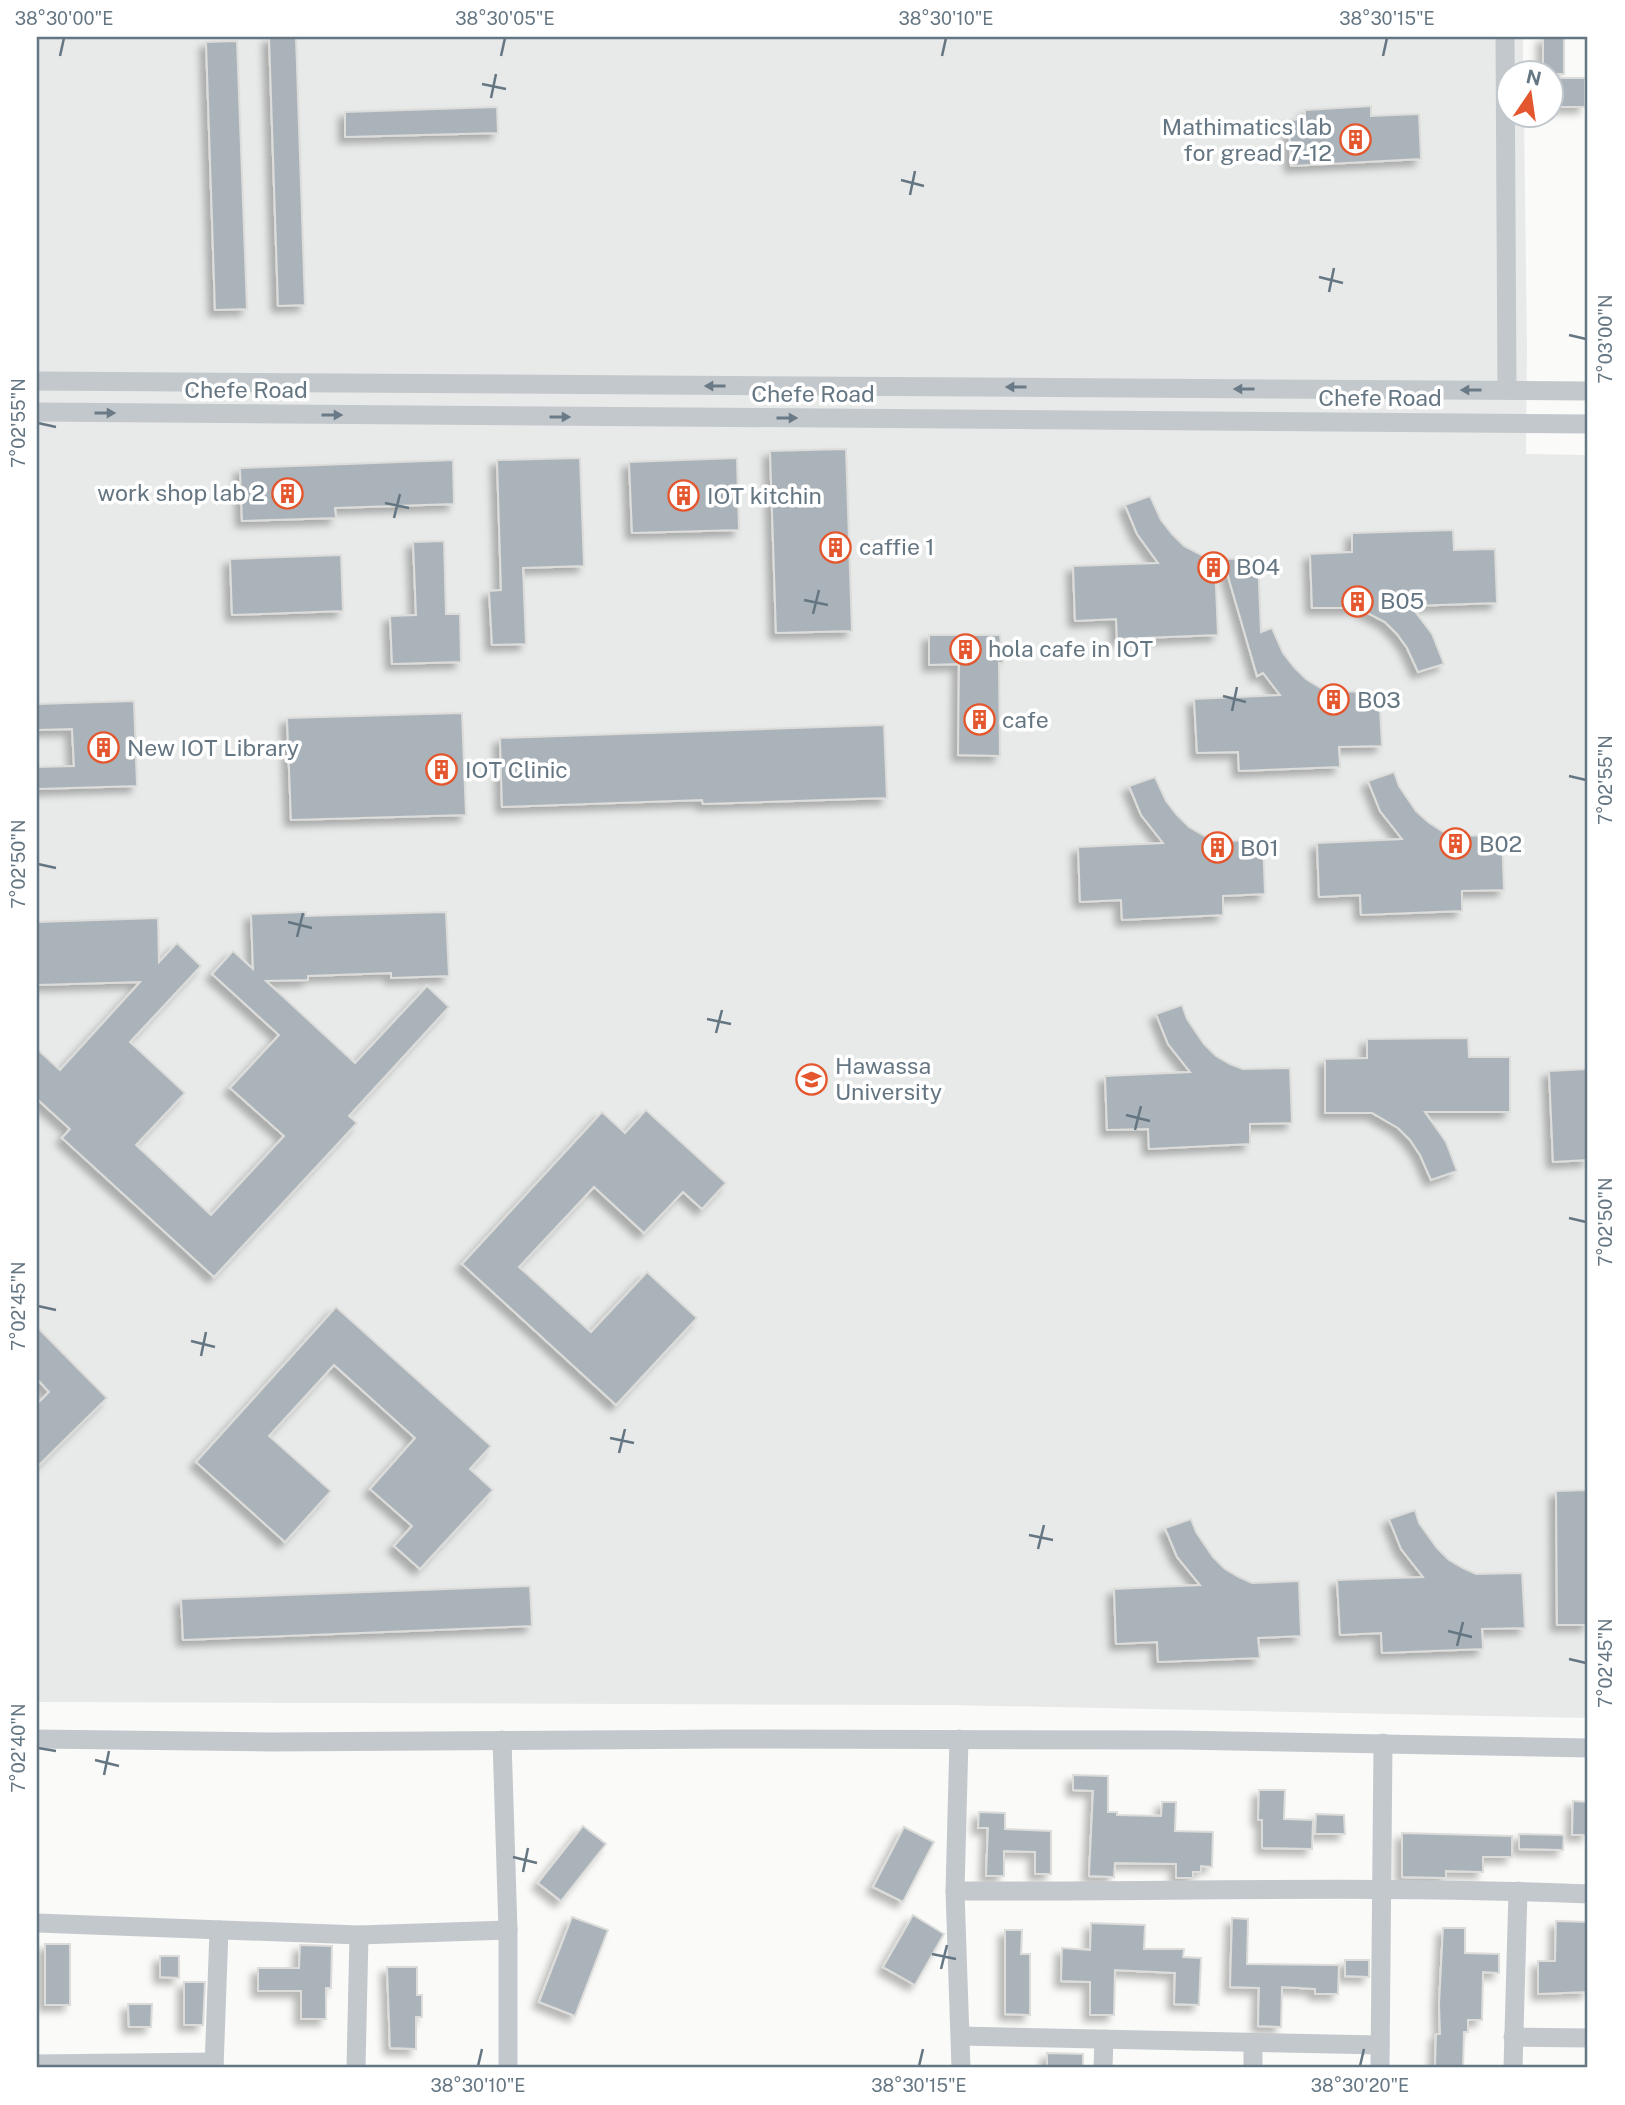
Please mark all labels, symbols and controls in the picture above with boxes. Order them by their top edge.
text: 38°30'00"E [15,8,113,29]
text: 38°30'05"E [455,8,555,29]
text: 38°30'10"E [898,8,994,29]
text: 38°30'15"E [1339,8,1435,29]
north arrow [1496,60,1566,130]
text: N [1524,65,1544,90]
place label: Mathimatics lab for gread 7-12 [1162,113,1332,166]
building icon: Mathimatics lab for gread 7-12 [1338,123,1372,157]
text: 7°03'00"N [1595,295,1616,384]
street label: Chefe Road [184,376,308,403]
text: 7°02'55"N [8,378,29,468]
one-way arrow [704,380,726,391]
street label: Chefe Road [751,380,875,407]
one-way arrow [1005,382,1027,393]
one-way arrow [1232,383,1254,395]
street label: Chefe Road [1318,384,1442,411]
one-way arrow [1460,384,1482,396]
one-way arrow [94,407,116,419]
one-way arrow [322,409,344,421]
one-way arrow [549,411,571,422]
one-way arrow [777,412,799,424]
building icon: work shop lab 2 [271,476,305,510]
place label: work shop lab 2 [97,479,265,506]
building icon: IOT kitchin [667,479,701,513]
place label: IOT kitchin [707,482,822,509]
building icon: caffie 1 [819,530,853,564]
place label: caffie 1 [859,533,935,560]
building icon: B04 [1196,550,1230,584]
place label: B04 [1236,553,1280,580]
building icon: B05 [1340,584,1374,618]
place label: B05 [1380,587,1424,614]
building icon: hola cafe in IOT [948,632,982,666]
place label: hola cafe in IOT [988,635,1154,662]
building icon: B03 [1317,683,1351,717]
place label: B03 [1357,686,1401,713]
building icon: cafe [962,703,996,737]
place label: cafe [1002,706,1049,733]
building icon: New IOT Library [87,731,121,765]
place label: New IOT Library [127,734,299,761]
text: 7°02'55"N [1595,735,1616,825]
building icon: IOT Clinic [425,753,459,787]
place label: IOT Clinic [465,756,568,783]
text: 7°02'50"N [8,819,29,909]
building icon: B02 [1439,827,1473,861]
place label: B02 [1479,830,1522,857]
building icon: B01 [1200,831,1234,865]
place label: B01 [1240,834,1279,861]
place label: Hawassa University [835,1052,942,1105]
school or university icon: Hawassa University [795,1062,829,1096]
text: 7°02'50"N [1595,1177,1616,1267]
text: 7°02'45"N [8,1261,29,1351]
text: 7°02'45"N [1595,1618,1616,1708]
text: 7°02'40"N [8,1704,29,1792]
text: 38°30'10"E [430,2075,526,2096]
text: 38°30'15"E [871,2075,967,2096]
text: 38°30'20"E [1311,2075,1409,2096]

